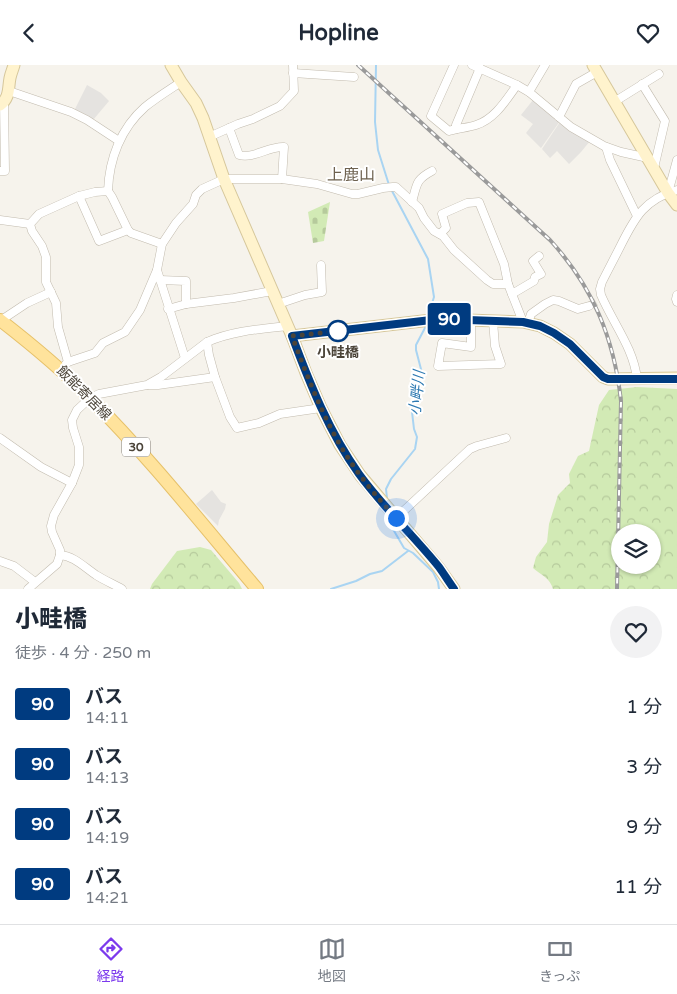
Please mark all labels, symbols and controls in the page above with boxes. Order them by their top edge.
icon: back [15,19,43,47]
icon: heart [634,19,662,47]
text: Hopline [298,20,379,46]
district label: 上鹿山 [327,165,375,185]
line badge: 90 [426,303,472,335]
text: 90 [438,308,460,330]
marker: 小畦橋 [327,320,349,342]
place label: 小畦橋 [317,344,359,361]
street label: 飯能寄居線 [53,362,115,424]
water label: 小畔川 [406,368,429,416]
road number: 30 [122,437,150,457]
your location [384,506,409,531]
map controls [611,524,661,574]
button: layers [611,524,661,574]
text: 小畦橋 [15,605,87,634]
button: heart [610,606,662,658]
text: 徒歩 · 4 分 · 250 m [15,643,151,663]
text: バス [85,686,123,708]
text: 90 [31,693,54,715]
text: 1 分 [626,696,662,718]
text: 14:11 [85,708,129,728]
text: バス [85,746,123,768]
text: 90 [31,753,54,775]
text: 3 分 [626,756,662,778]
text: 14:13 [85,768,129,788]
text: バス [85,806,123,828]
text: 90 [31,813,54,835]
text: 9 分 [626,816,662,838]
text: 14:19 [85,828,129,848]
text: バス [85,866,123,888]
text: 90 [31,873,54,895]
text: 11 分 [614,876,662,898]
text: 14:21 [85,888,129,908]
tab: 経路 [97,935,125,985]
tab: 地図 [318,935,346,985]
tab: きっぷ [539,935,580,985]

